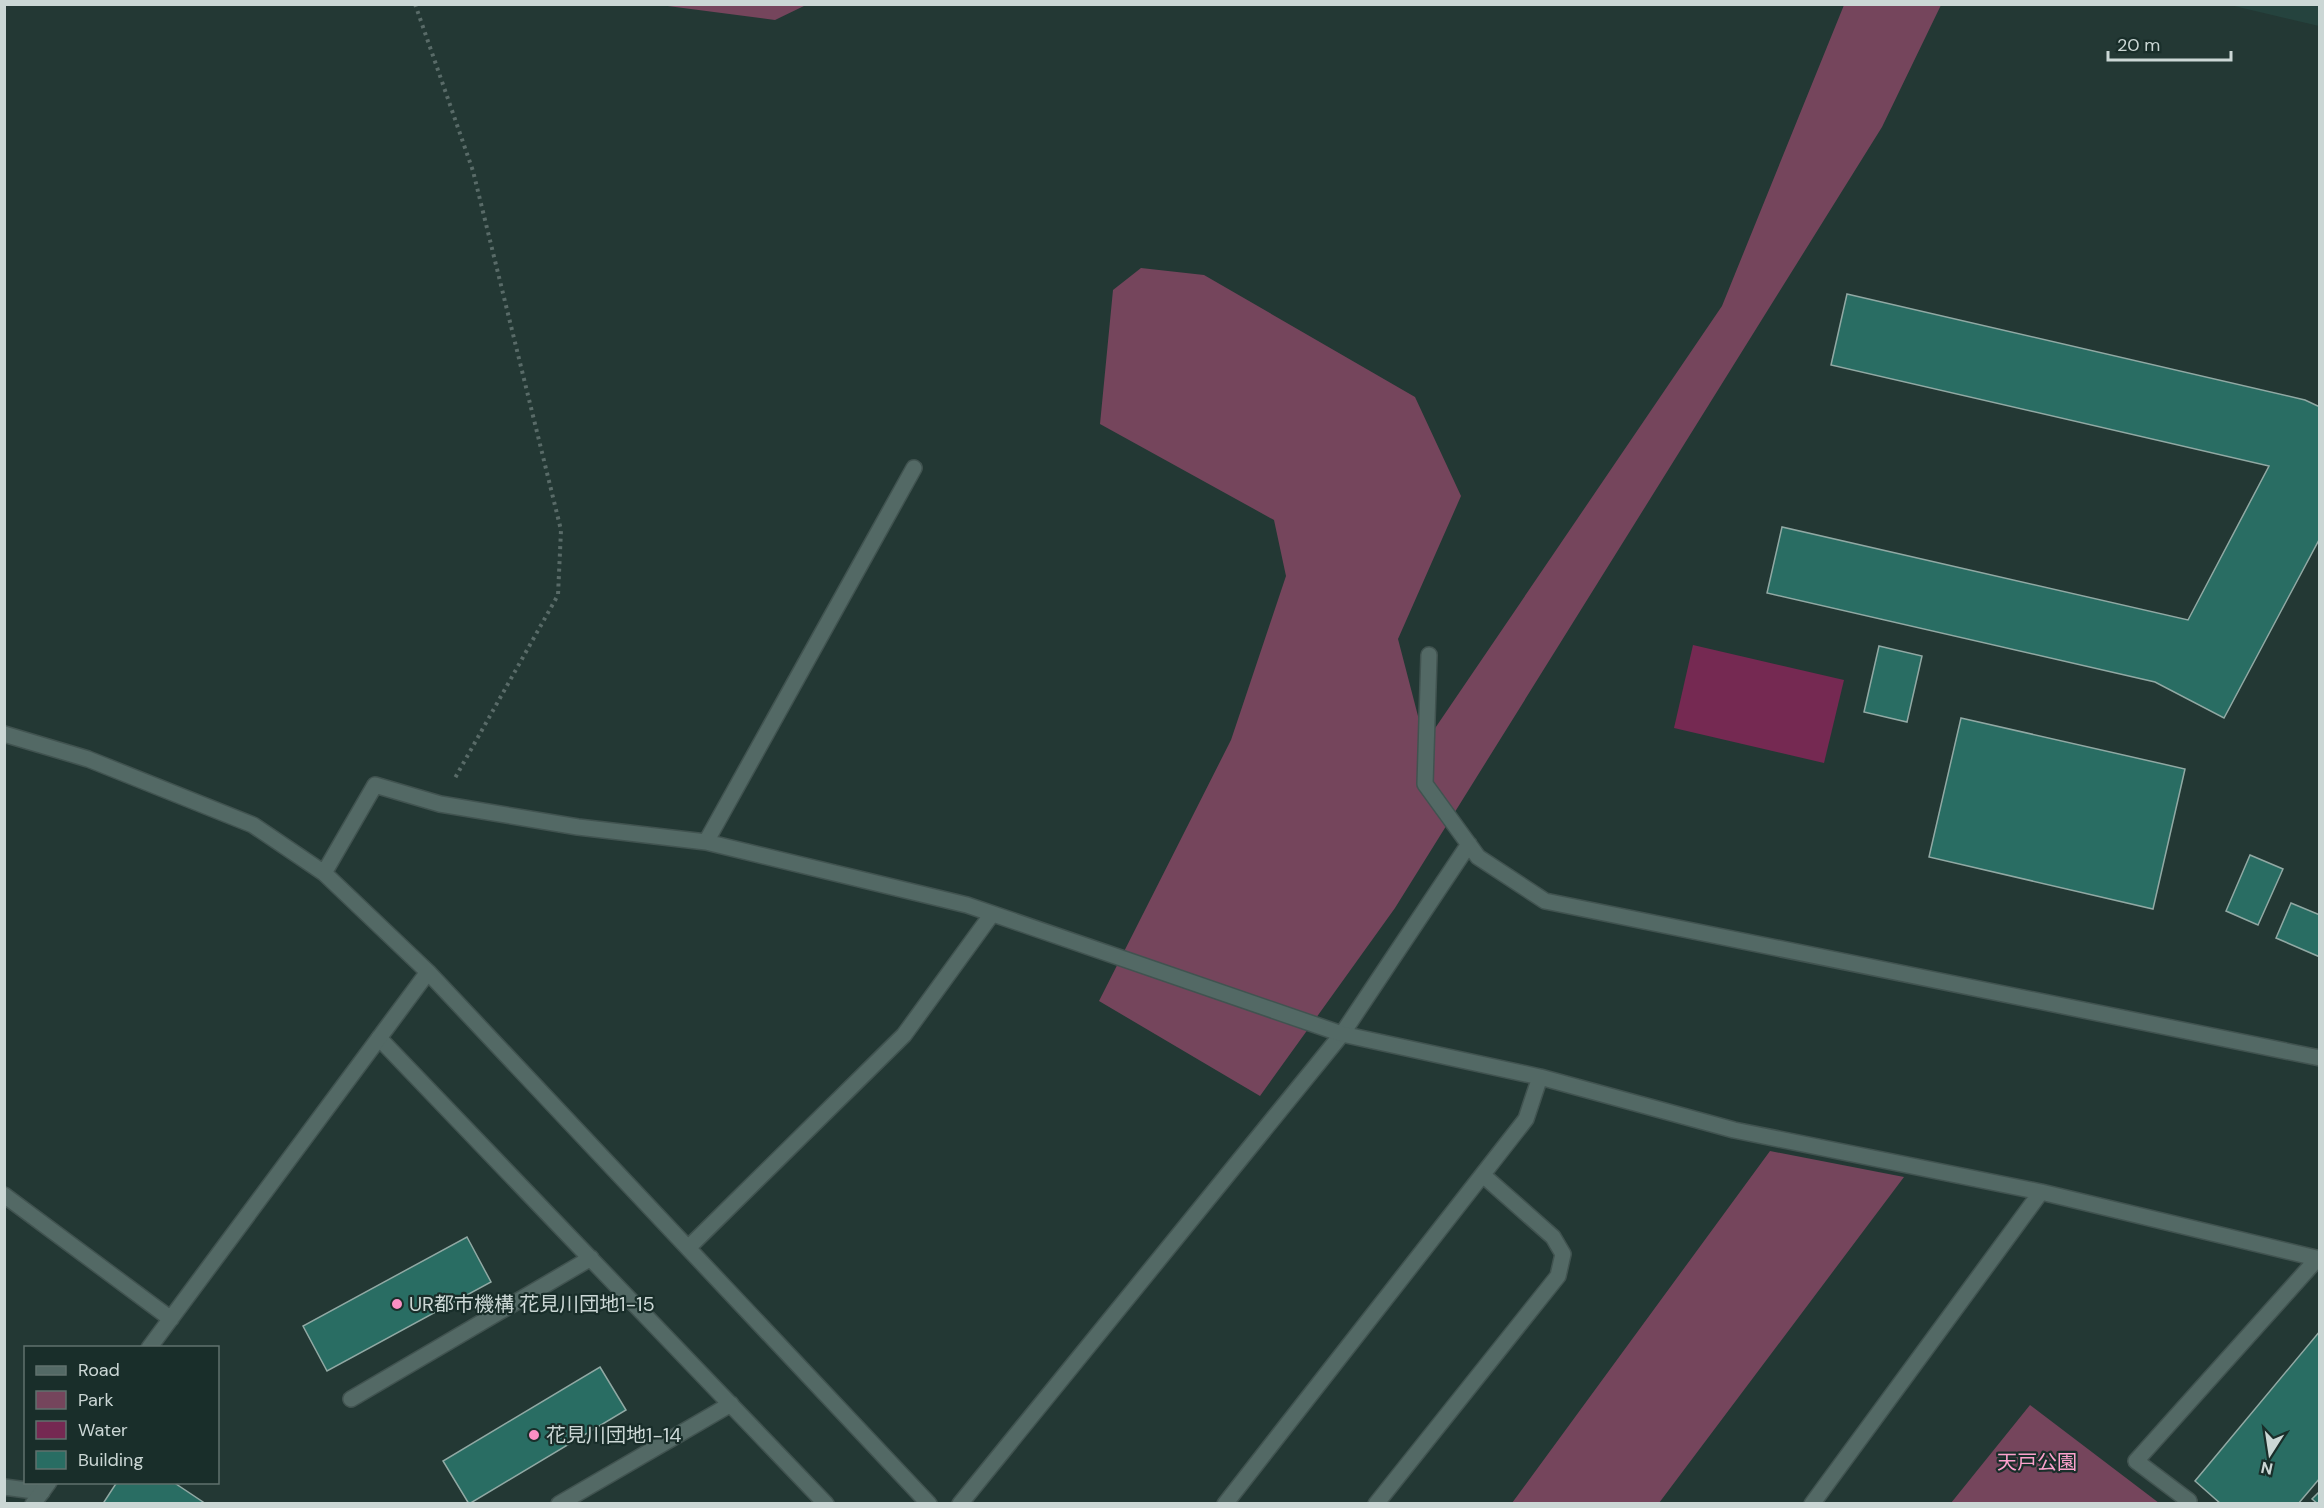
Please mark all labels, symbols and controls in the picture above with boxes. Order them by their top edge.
scale bar [2108,24,2231,62]
text: 20 m [2117,33,2160,57]
place label: UR都市機構 花見川団地1-15 [409,1291,655,1317]
marker: UR都市機構 花見川団地1-15 [390,1297,404,1311]
legend [24,1346,219,1484]
text: Road [78,1358,120,1382]
text: Park [78,1388,114,1412]
text: Water [78,1418,128,1442]
place label: 花見川団地1-14 [546,1422,681,1448]
north arrow [2240,1424,2300,1484]
marker: 花見川団地1-14 [527,1428,541,1442]
text: Building [78,1448,143,1472]
park label: 天戸公園 [1997,1449,2077,1475]
text: N [2259,1457,2275,1480]

